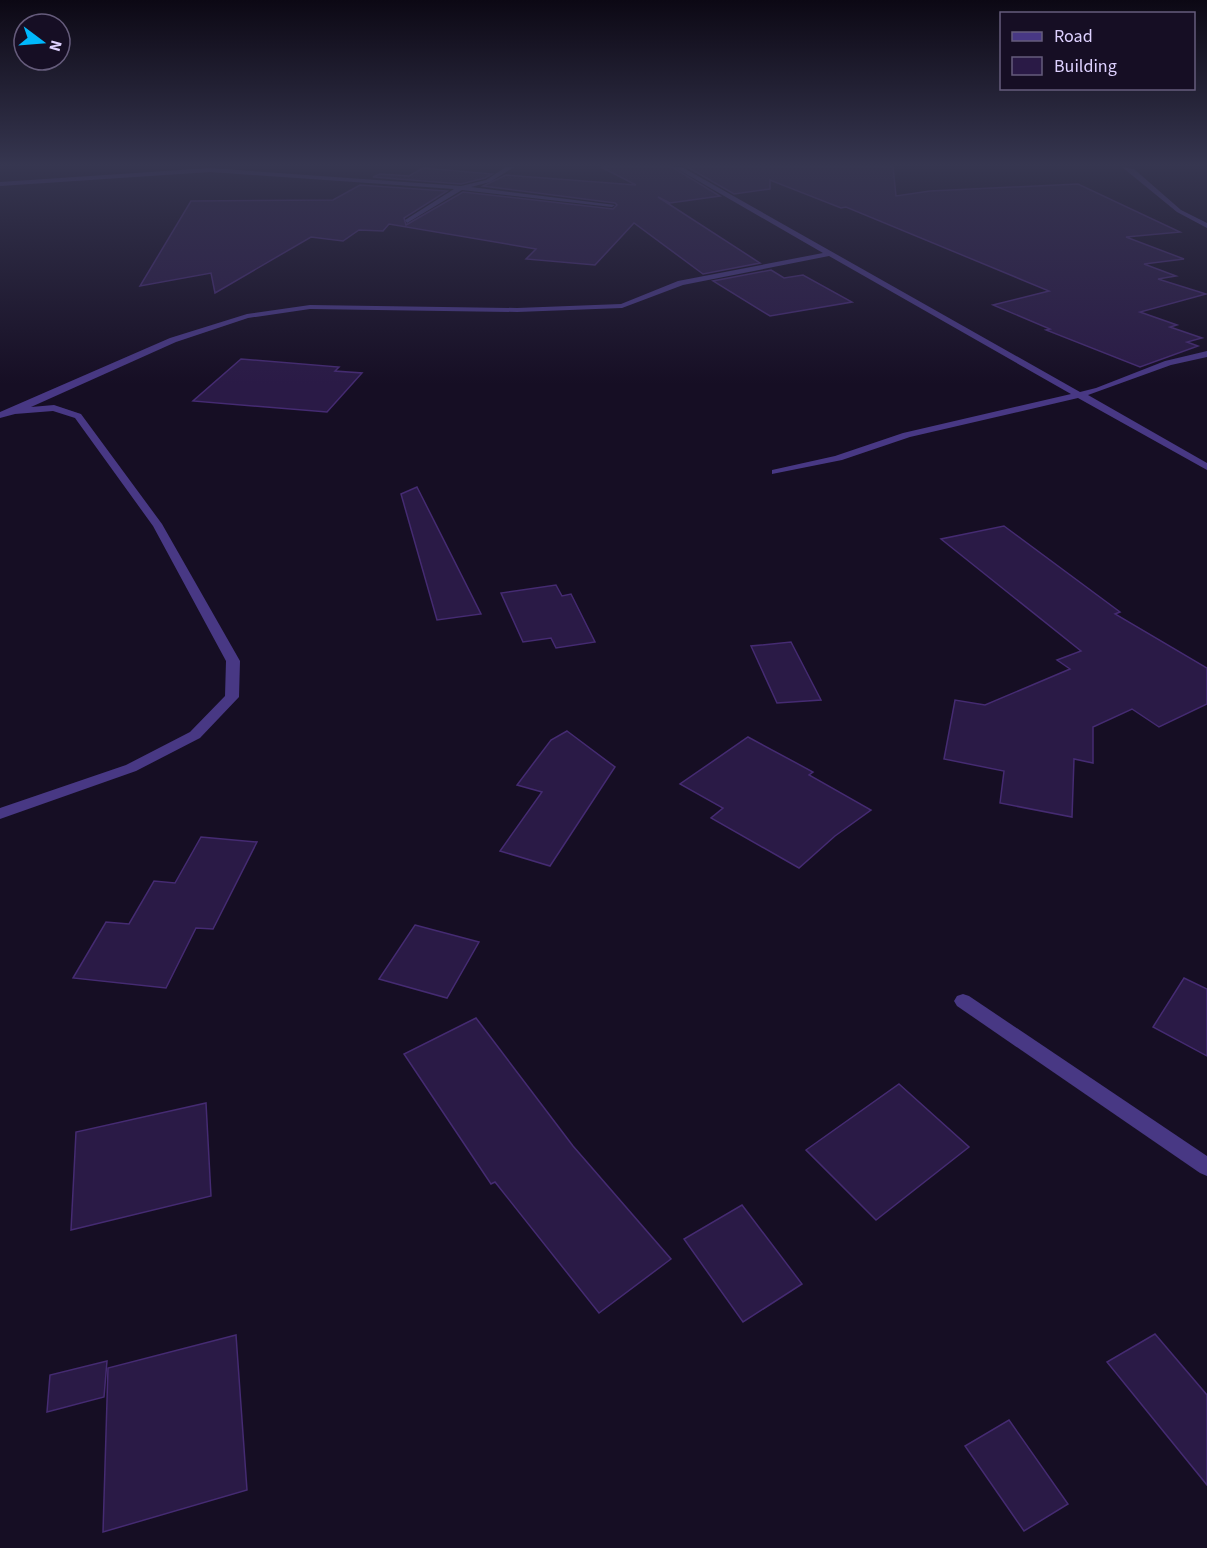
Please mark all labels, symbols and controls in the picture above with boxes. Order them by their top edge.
north arrow [12,12,72,72]
legend [1000,12,1195,90]
text: Road [1054,24,1093,49]
text: N [43,38,67,54]
text: Building [1054,54,1117,79]

